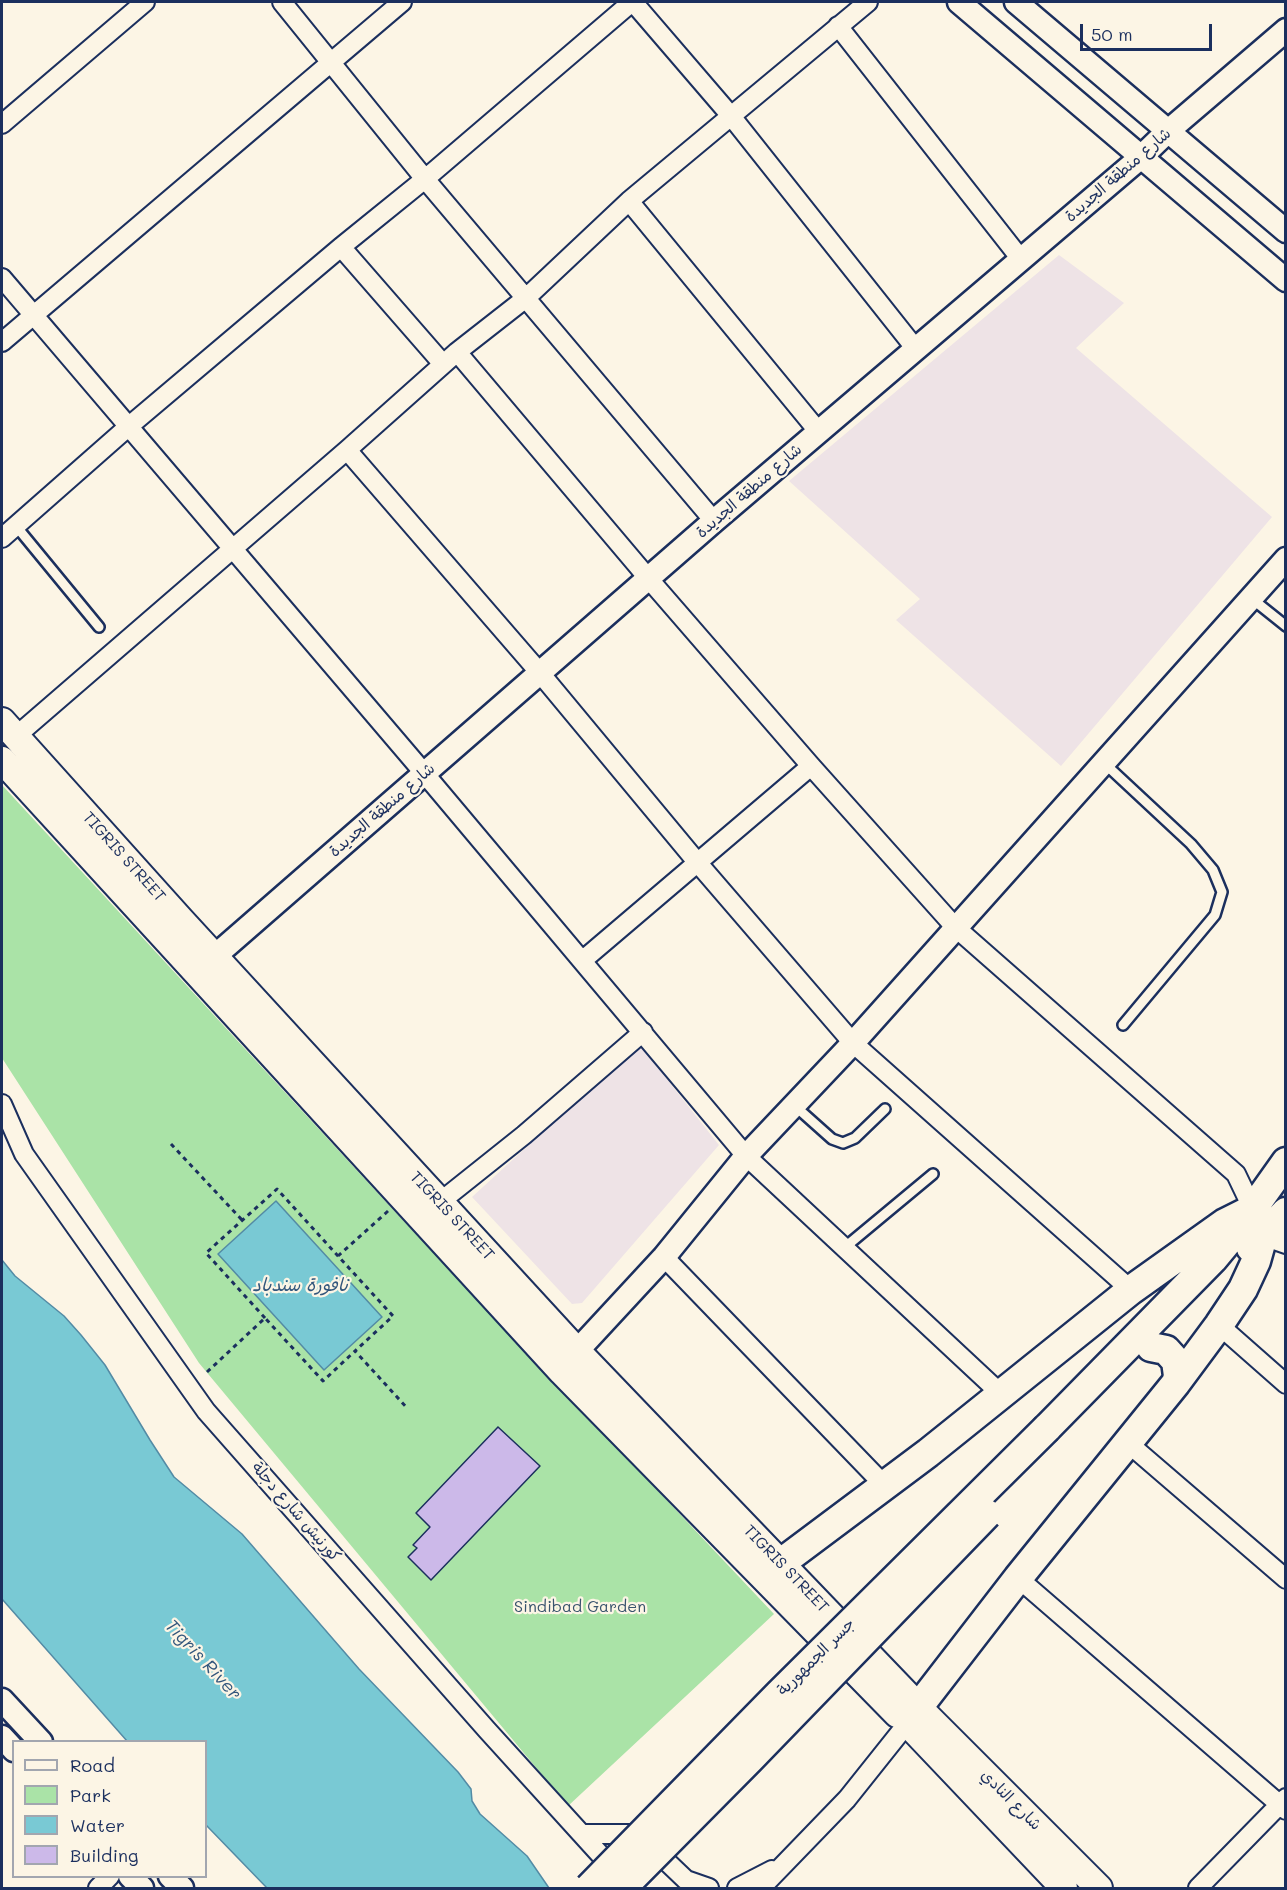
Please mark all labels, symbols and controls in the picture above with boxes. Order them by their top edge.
scale bar [1083,12,1215,50]
text: 50 m [1091,22,1133,46]
street label: شارع منطقة الجديدة [1061,124,1175,226]
street label: شارع منطقة الجديدة [692,440,806,542]
street label: شارع منطقة الجديدة [325,759,439,861]
street label: TIGRIS STREET [79,808,169,906]
street label: TIGRIS STREET [406,1168,498,1264]
water label: نافورة سندباد [252,1274,348,1296]
street label: كورنيش شارع دجلة [247,1458,345,1566]
street label: TIGRIS STREET [739,1521,833,1617]
park label: Sindibad Garden [514,1597,646,1617]
street label: جسر الجمهورية [773,1614,859,1700]
water label: Tigris River [160,1615,246,1705]
legend [12,1740,207,1878]
text: Road [70,1753,115,1777]
street label: شارع النادي [977,1766,1045,1834]
text: Park [70,1783,111,1807]
text: Water [70,1813,125,1837]
text: Building [70,1843,138,1867]

